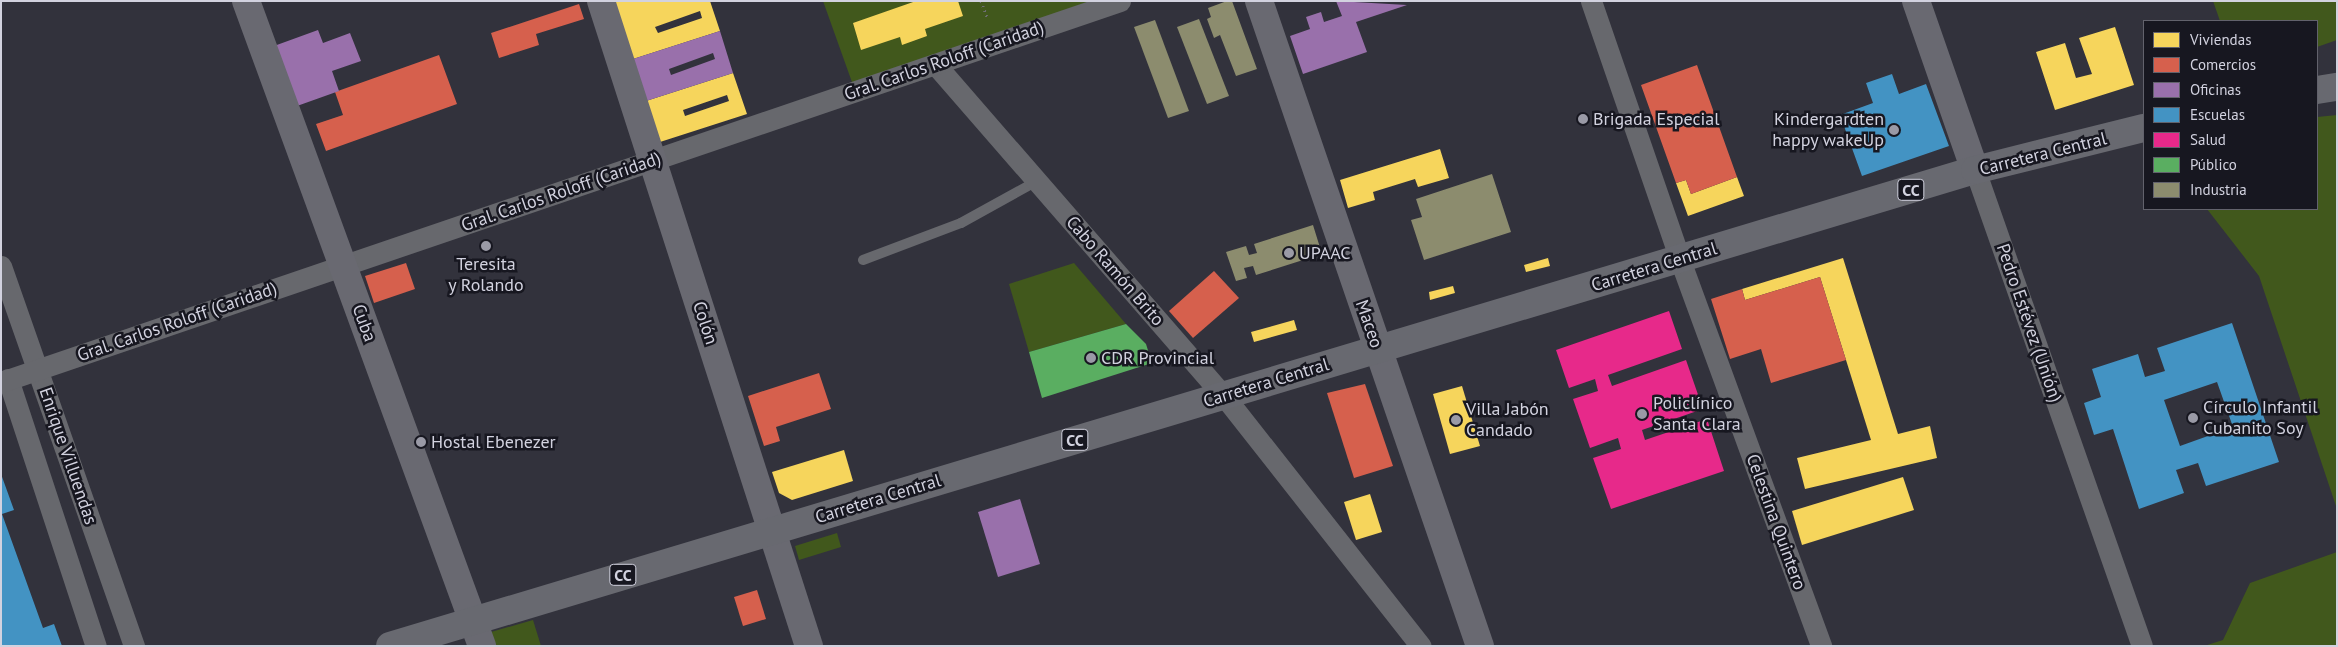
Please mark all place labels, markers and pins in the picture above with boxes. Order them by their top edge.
place label: Brigada Especial [1593,108,1720,130]
place label: Kindergardten happy wakeUp [1772,109,1884,152]
marker: Brigada Especial [1577,113,1589,125]
marker: Kindergardten happy wakeUp [1888,124,1900,136]
marker: Teresita y Rolando [480,240,492,252]
place label: UPAAC [1299,242,1351,264]
marker: UPAAC [1283,247,1295,259]
place label: Teresita y Rolando [448,254,524,296]
place label: CDR Provincial [1101,347,1214,369]
marker: CDR Provincial [1085,352,1097,364]
place label: Policlínico Santa Clara [1653,393,1741,436]
place label: Círculo Infantil Cubanito Soy [2203,397,2318,439]
place label: Villa Jabón Candado [1466,399,1549,442]
marker: Policlínico Santa Clara [1635,407,1649,421]
marker: Círculo Infantil Cubanito Soy [2187,412,2199,424]
marker: Villa Jabón Candado [1450,414,1462,426]
place label: Hostal Ebenezer [431,431,556,453]
marker: Hostal Ebenezer [415,436,427,448]

